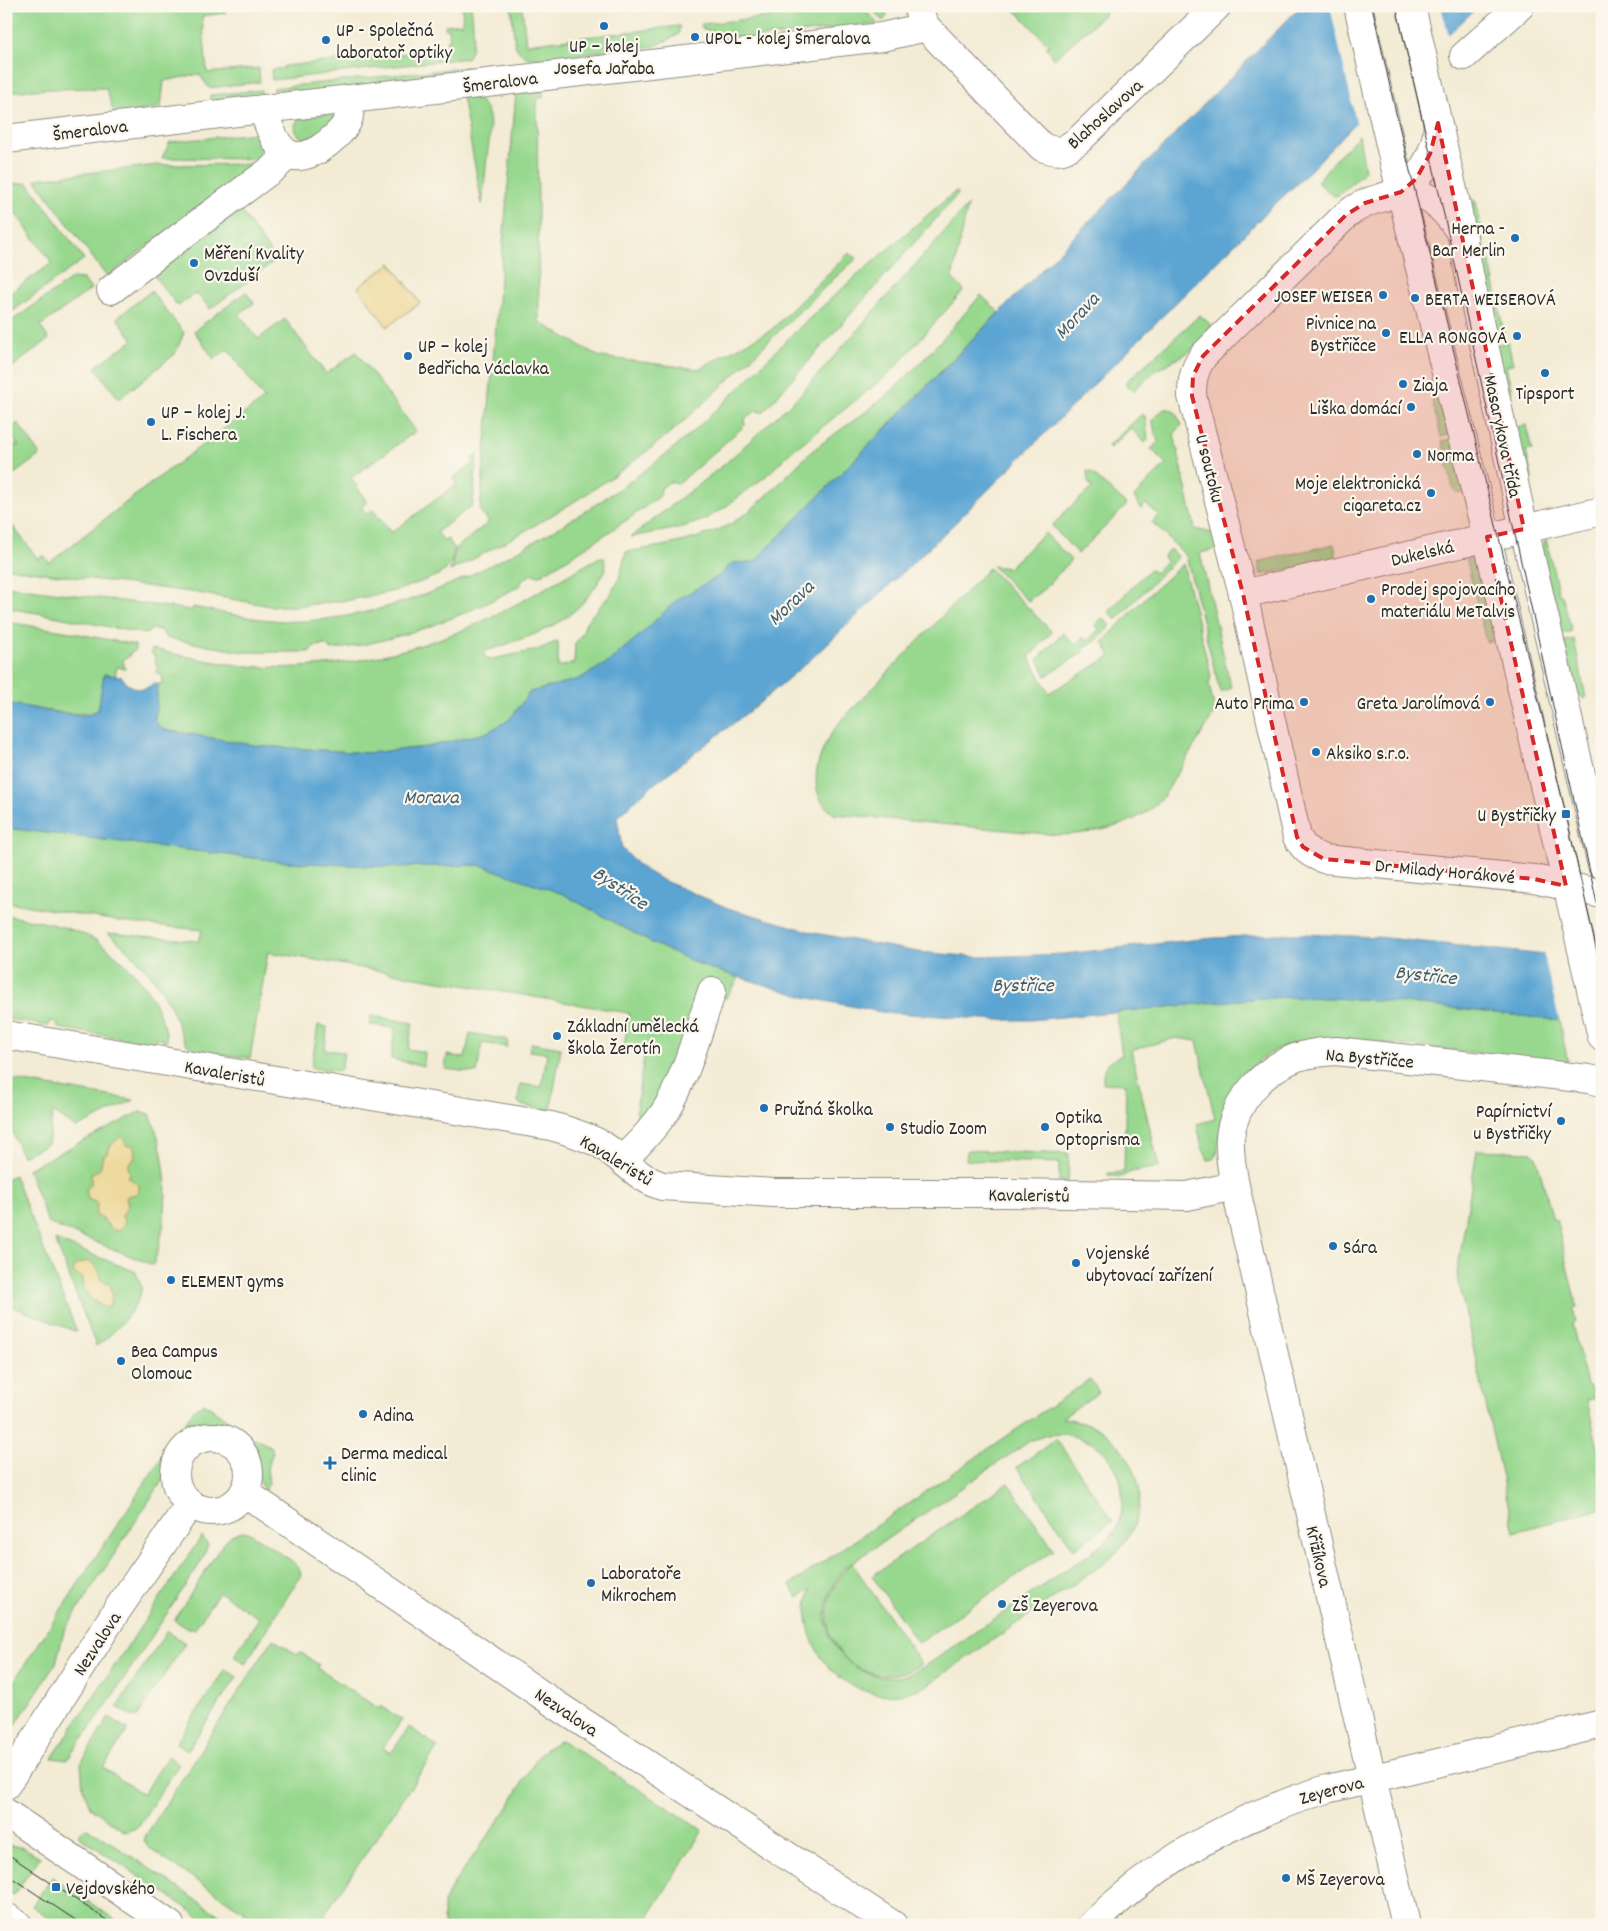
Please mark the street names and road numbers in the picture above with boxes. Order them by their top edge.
street label: Šmeralova [462,66,540,102]
street label: Blahoslavova [1062,73,1151,157]
street label: Šmeralova [52,114,130,150]
street label: Masarykova třída [1474,373,1527,501]
street label: U soutoku [1186,432,1229,506]
street label: Dukelská [1389,535,1457,576]
street label: Dr. Milady Horákové [1374,854,1516,893]
street label: Na Bystřičce [1324,1043,1415,1078]
street label: Kavaleristů [182,1055,267,1096]
street label: Kavaleristů [573,1130,657,1194]
street label: Kavaleristů [988,1183,1070,1212]
street label: Křižíkova [1296,1523,1337,1591]
street label: Nezvalova [68,1607,130,1682]
street label: Nezvalova [528,1683,603,1746]
street label: Zeyerova [1297,1771,1368,1814]

